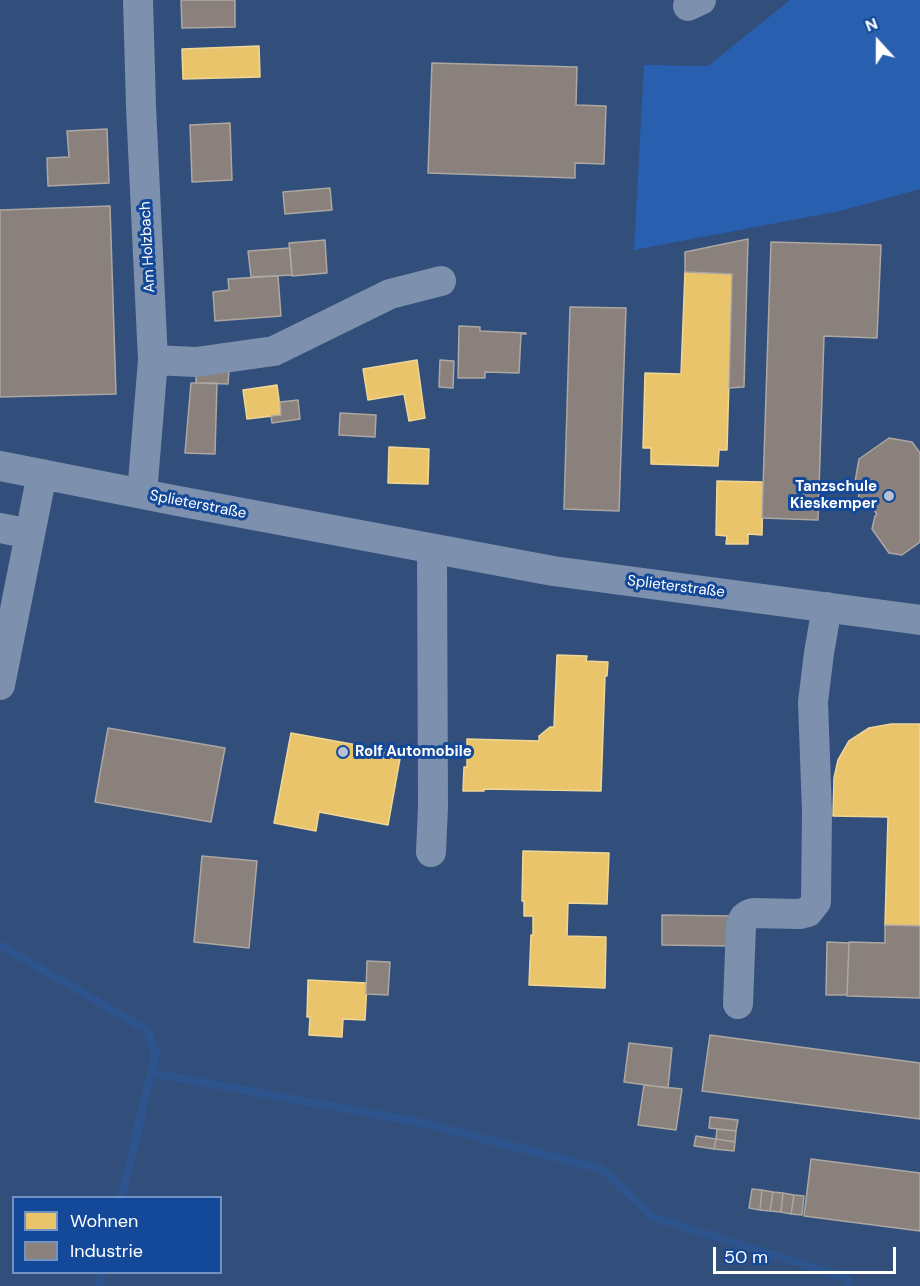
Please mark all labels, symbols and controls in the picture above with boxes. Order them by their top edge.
north arrow [848,12,908,72]
text: N [862,13,881,37]
street label: Am Holzbach [137,201,159,293]
place label: Tanzschule Kieskemper [790,478,877,513]
street label: Splieterstraße [148,487,248,523]
marker: Tanzschule Kieskemper [882,489,896,503]
street label: Splieterstraße [626,572,726,602]
place label: Rolf Automobile [355,743,472,761]
marker: Rolf Automobile [336,745,350,759]
legend [12,1196,222,1274]
text: Wohnen [70,1209,138,1233]
scale bar [716,1235,899,1273]
text: Industrie [70,1239,143,1263]
text: 50 m [724,1245,768,1269]

